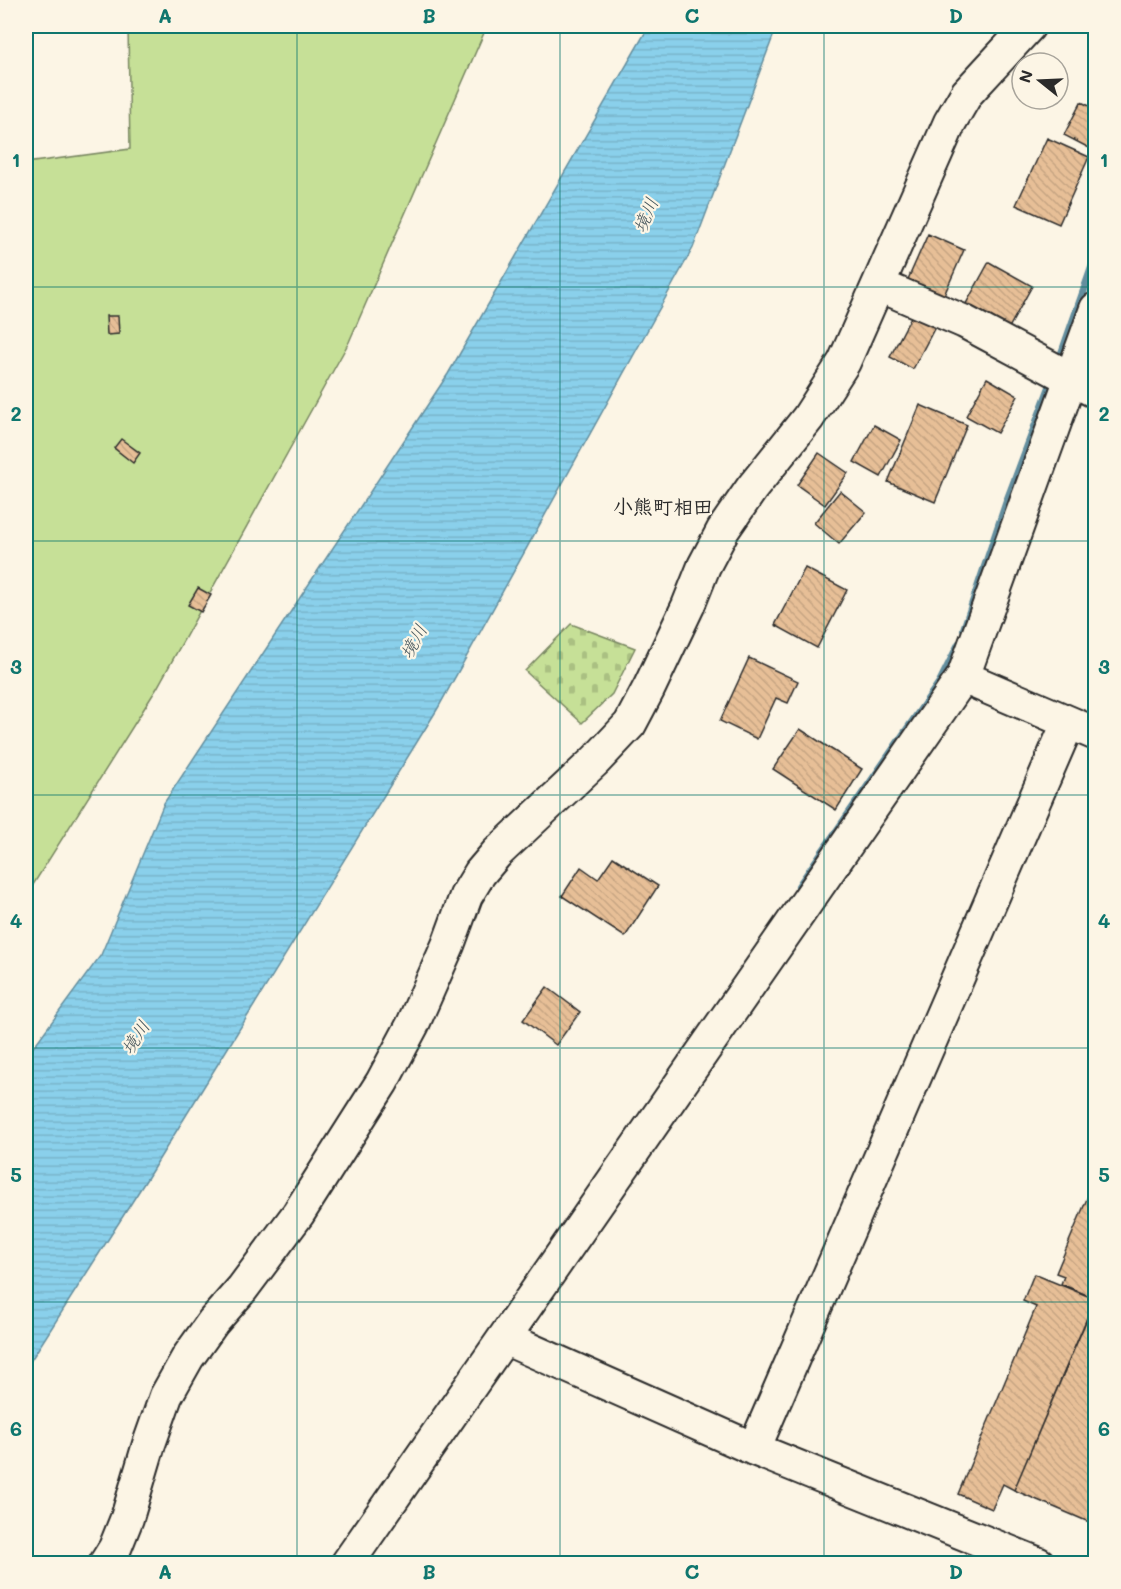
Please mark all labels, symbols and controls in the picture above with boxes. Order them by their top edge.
text: A [158,2,172,28]
text: B [422,2,436,28]
text: C [685,2,700,28]
text: D [949,2,963,28]
north arrow [1010,51,1070,111]
text: N [1013,67,1037,85]
text: 1 [12,146,20,172]
text: 1 [1100,146,1108,172]
water label: 境川 [627,194,663,236]
text: 2 [10,400,22,426]
text: 2 [1098,400,1110,426]
district label: 小熊町相田 [613,493,713,519]
water label: 境川 [394,619,432,663]
text: 3 [10,653,22,679]
text: 3 [1098,653,1110,679]
text: 4 [10,907,23,933]
text: 4 [1098,907,1111,933]
water label: 境川 [115,1015,155,1059]
text: 5 [10,1161,22,1187]
text: 5 [1098,1161,1110,1187]
text: 6 [10,1415,22,1441]
text: 6 [1098,1415,1110,1441]
text: A [158,1558,172,1584]
text: B [422,1558,436,1584]
text: C [685,1558,700,1584]
text: D [949,1558,963,1584]

